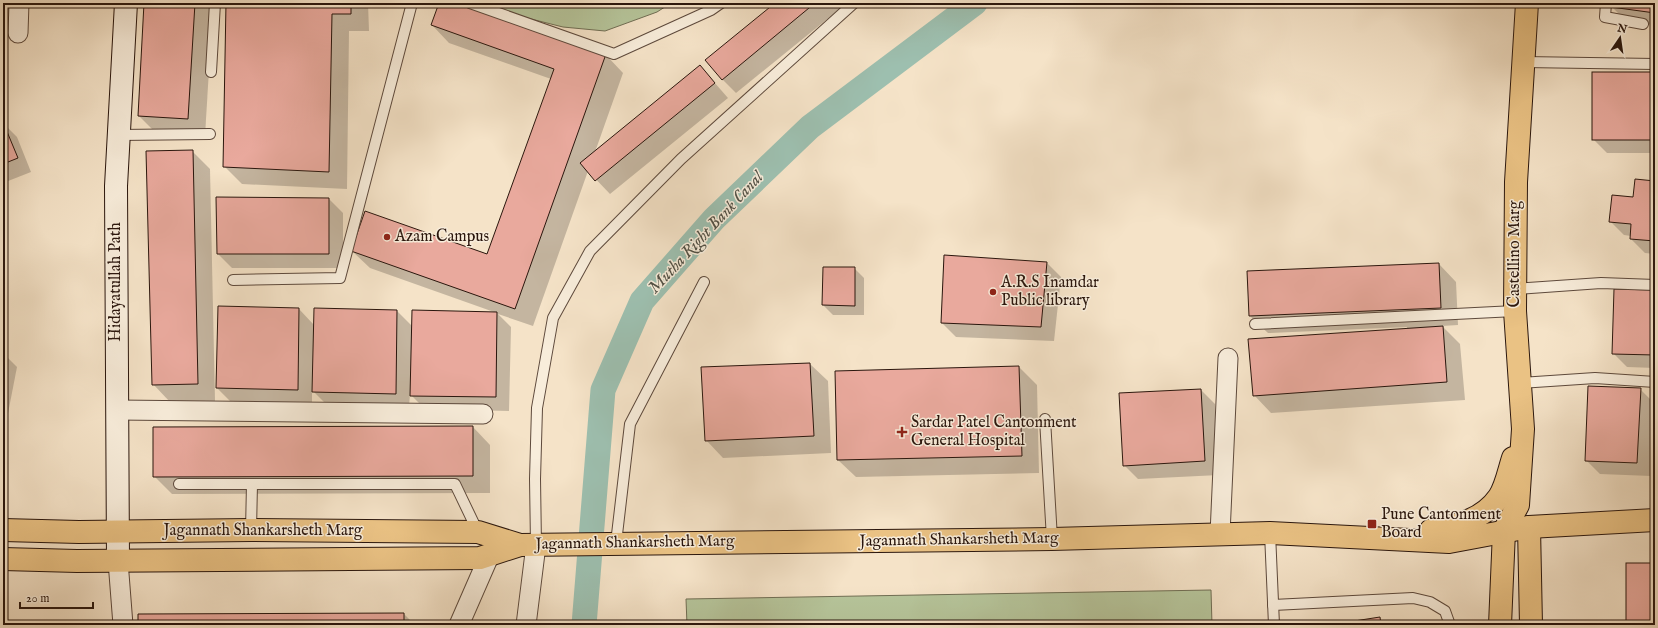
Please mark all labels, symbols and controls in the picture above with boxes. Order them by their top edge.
north arrow [1600,18,1640,58]
text: N [1615,21,1629,37]
water label: Mutha Right Bank Canal [644,166,769,298]
street label: Castellino Marg [1505,200,1525,308]
street label: Hidayatullah Path [106,222,126,342]
place label: Azam Campus [394,227,490,247]
marker: Azam Campus [382,232,392,242]
place label: A.R.S Inamdar Public library [1000,273,1099,311]
marker: A.R.S Inamdar Public library [988,287,998,297]
place label: Sardar Patel Cantonment General Hospital [911,413,1077,451]
marker: Sardar Patel Cantonment General Hospital [896,426,908,438]
place label: Pune Cantonment Board [1381,505,1501,543]
marker: Pune Cantonment Board [1366,518,1378,530]
street label: Jagannath Shankarsheth Marg [161,521,363,541]
street label: Jagannath Shankarsheth Marg [857,528,1059,552]
street label: Jagannath Shankarsheth Marg [533,531,735,555]
scale bar [20,584,93,610]
text: 20 m [26,591,49,606]

